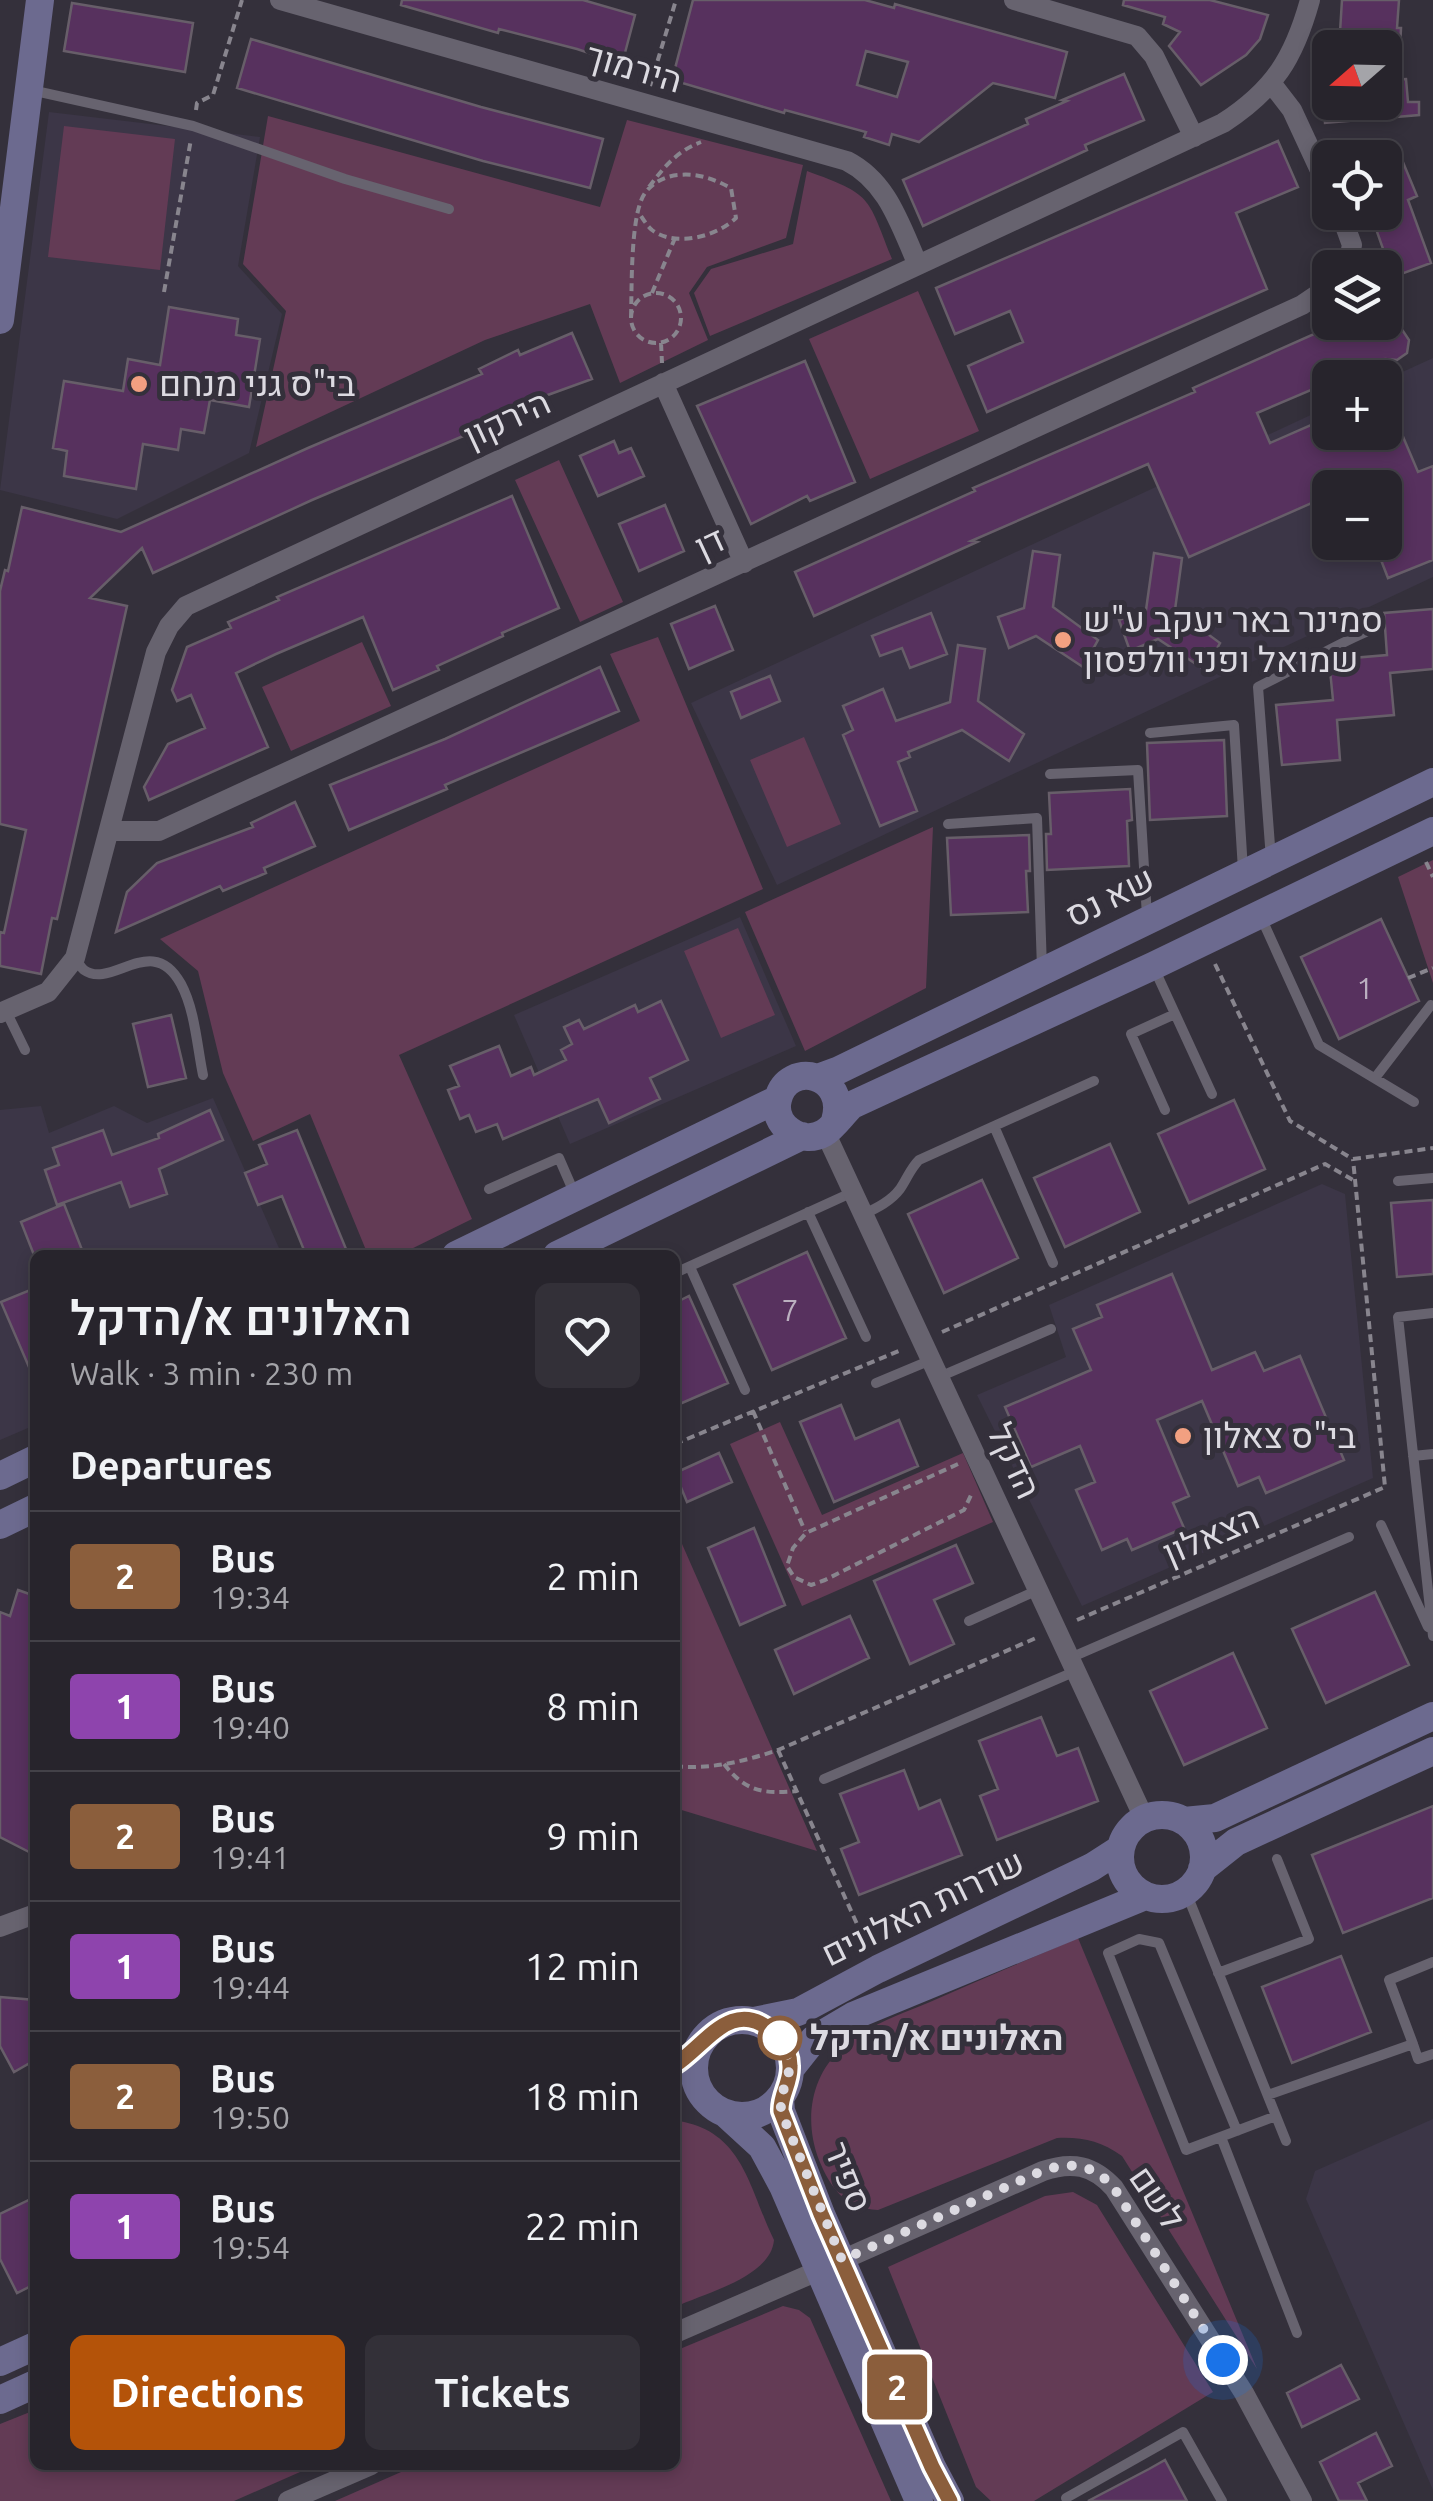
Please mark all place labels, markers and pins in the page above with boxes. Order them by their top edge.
place label: בי"ס גני מנחם [159,363,355,403]
marker: בי"ס גני מנחם [128,373,150,395]
place label: סמינר באר יעקב ע"ש שמואל ופני וולפסון [1083,599,1383,679]
marker: סמינר באר יעקב ע"ש שמואל ופני וולפסון [1052,629,1074,651]
place label: בי"ס צאלון [1203,1415,1356,1455]
marker: בי"ס צאלון [1172,1425,1194,1447]
marker: האלונים א/הדקל [759,2017,801,2059]
place label: האלונים א/הדקל [810,2017,1064,2057]

